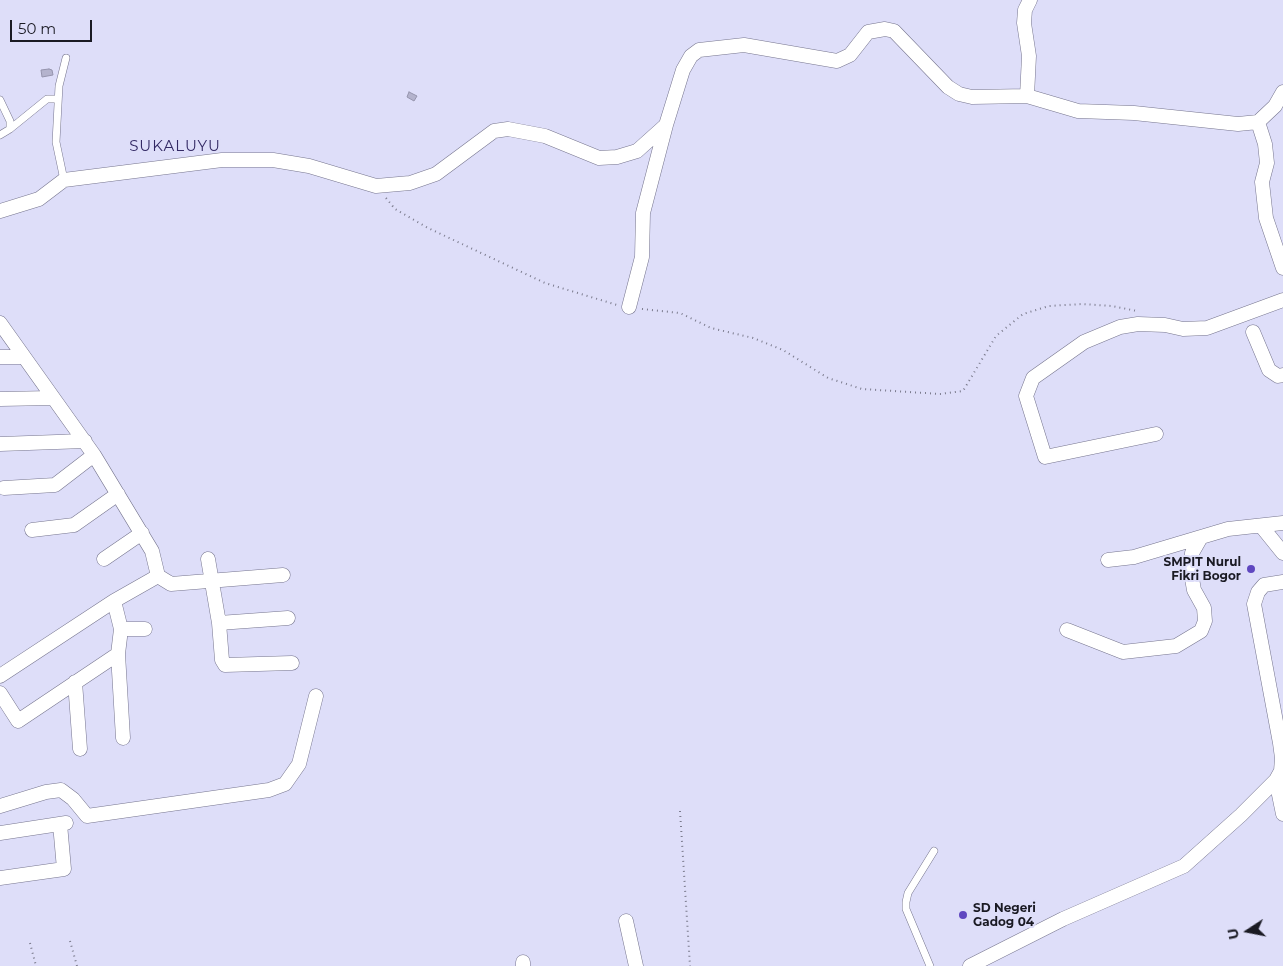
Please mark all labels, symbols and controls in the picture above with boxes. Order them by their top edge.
scale bar [12,10,95,42]
text: 50 m [18,19,56,38]
district label: SUKALUYU [128,138,222,156]
place label: SMPIT Nurul Fikri Bogor [1164,555,1241,583]
marker: SMPIT Nurul Fikri Bogor [1245,563,1257,575]
place label: SD Negeri Gadog 04 [973,901,1036,929]
north arrow [1223,906,1273,956]
marker: SD Negeri Gadog 04 [957,909,969,921]
text: U [1223,927,1243,941]

